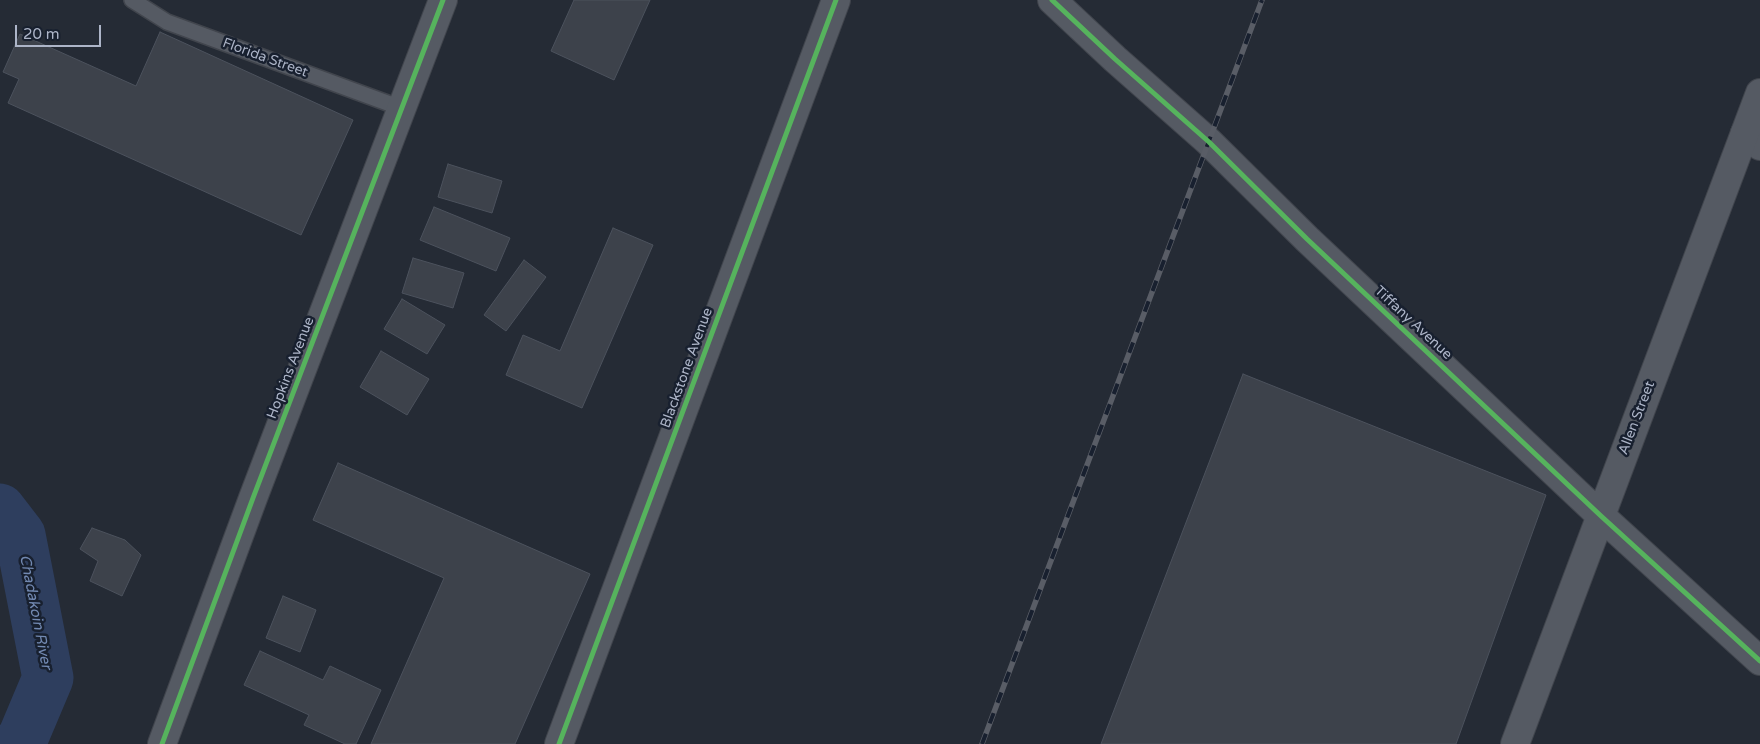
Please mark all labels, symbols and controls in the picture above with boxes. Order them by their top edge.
scale bar [18,15,104,47]
text: 20 m [23,25,60,43]
street label: Florida Street [220,35,310,81]
street label: Tiffany Avenue [1371,283,1455,363]
street label: Blackstone Avenue [657,306,717,430]
street label: Hopkins Avenue [264,315,318,421]
street label: Allen Street [1615,379,1659,457]
water label: Chadakoin River [15,553,55,671]

